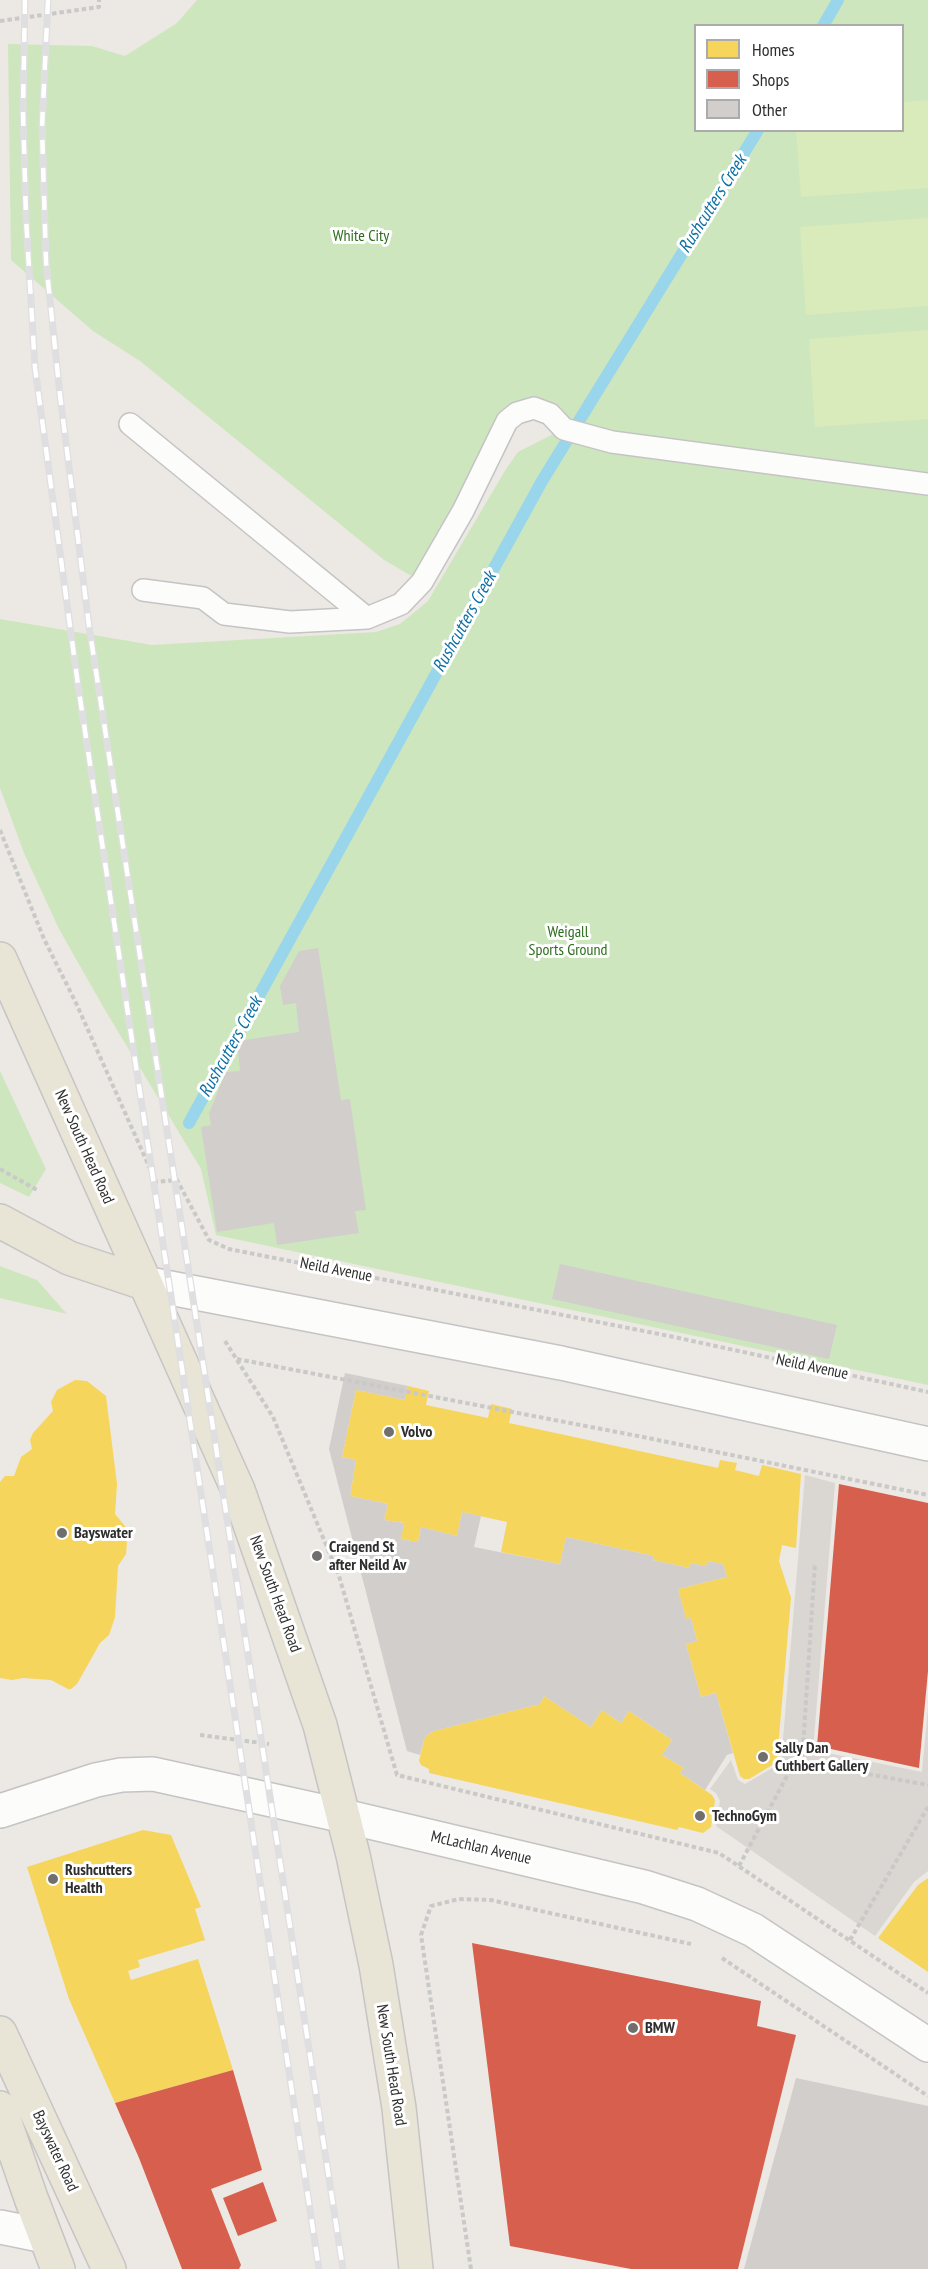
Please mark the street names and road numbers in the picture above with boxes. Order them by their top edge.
street label: New South Head Road [50,1087,118,1207]
street label: Neild Avenue [298,1254,374,1286]
street label: Neild Avenue [774,1350,850,1384]
street label: New South Head Road [245,1533,305,1655]
street label: McLachlan Avenue [429,1827,533,1869]
street label: New South Head Road [372,2003,410,2127]
street label: Bayswater Road [28,2107,82,2195]

